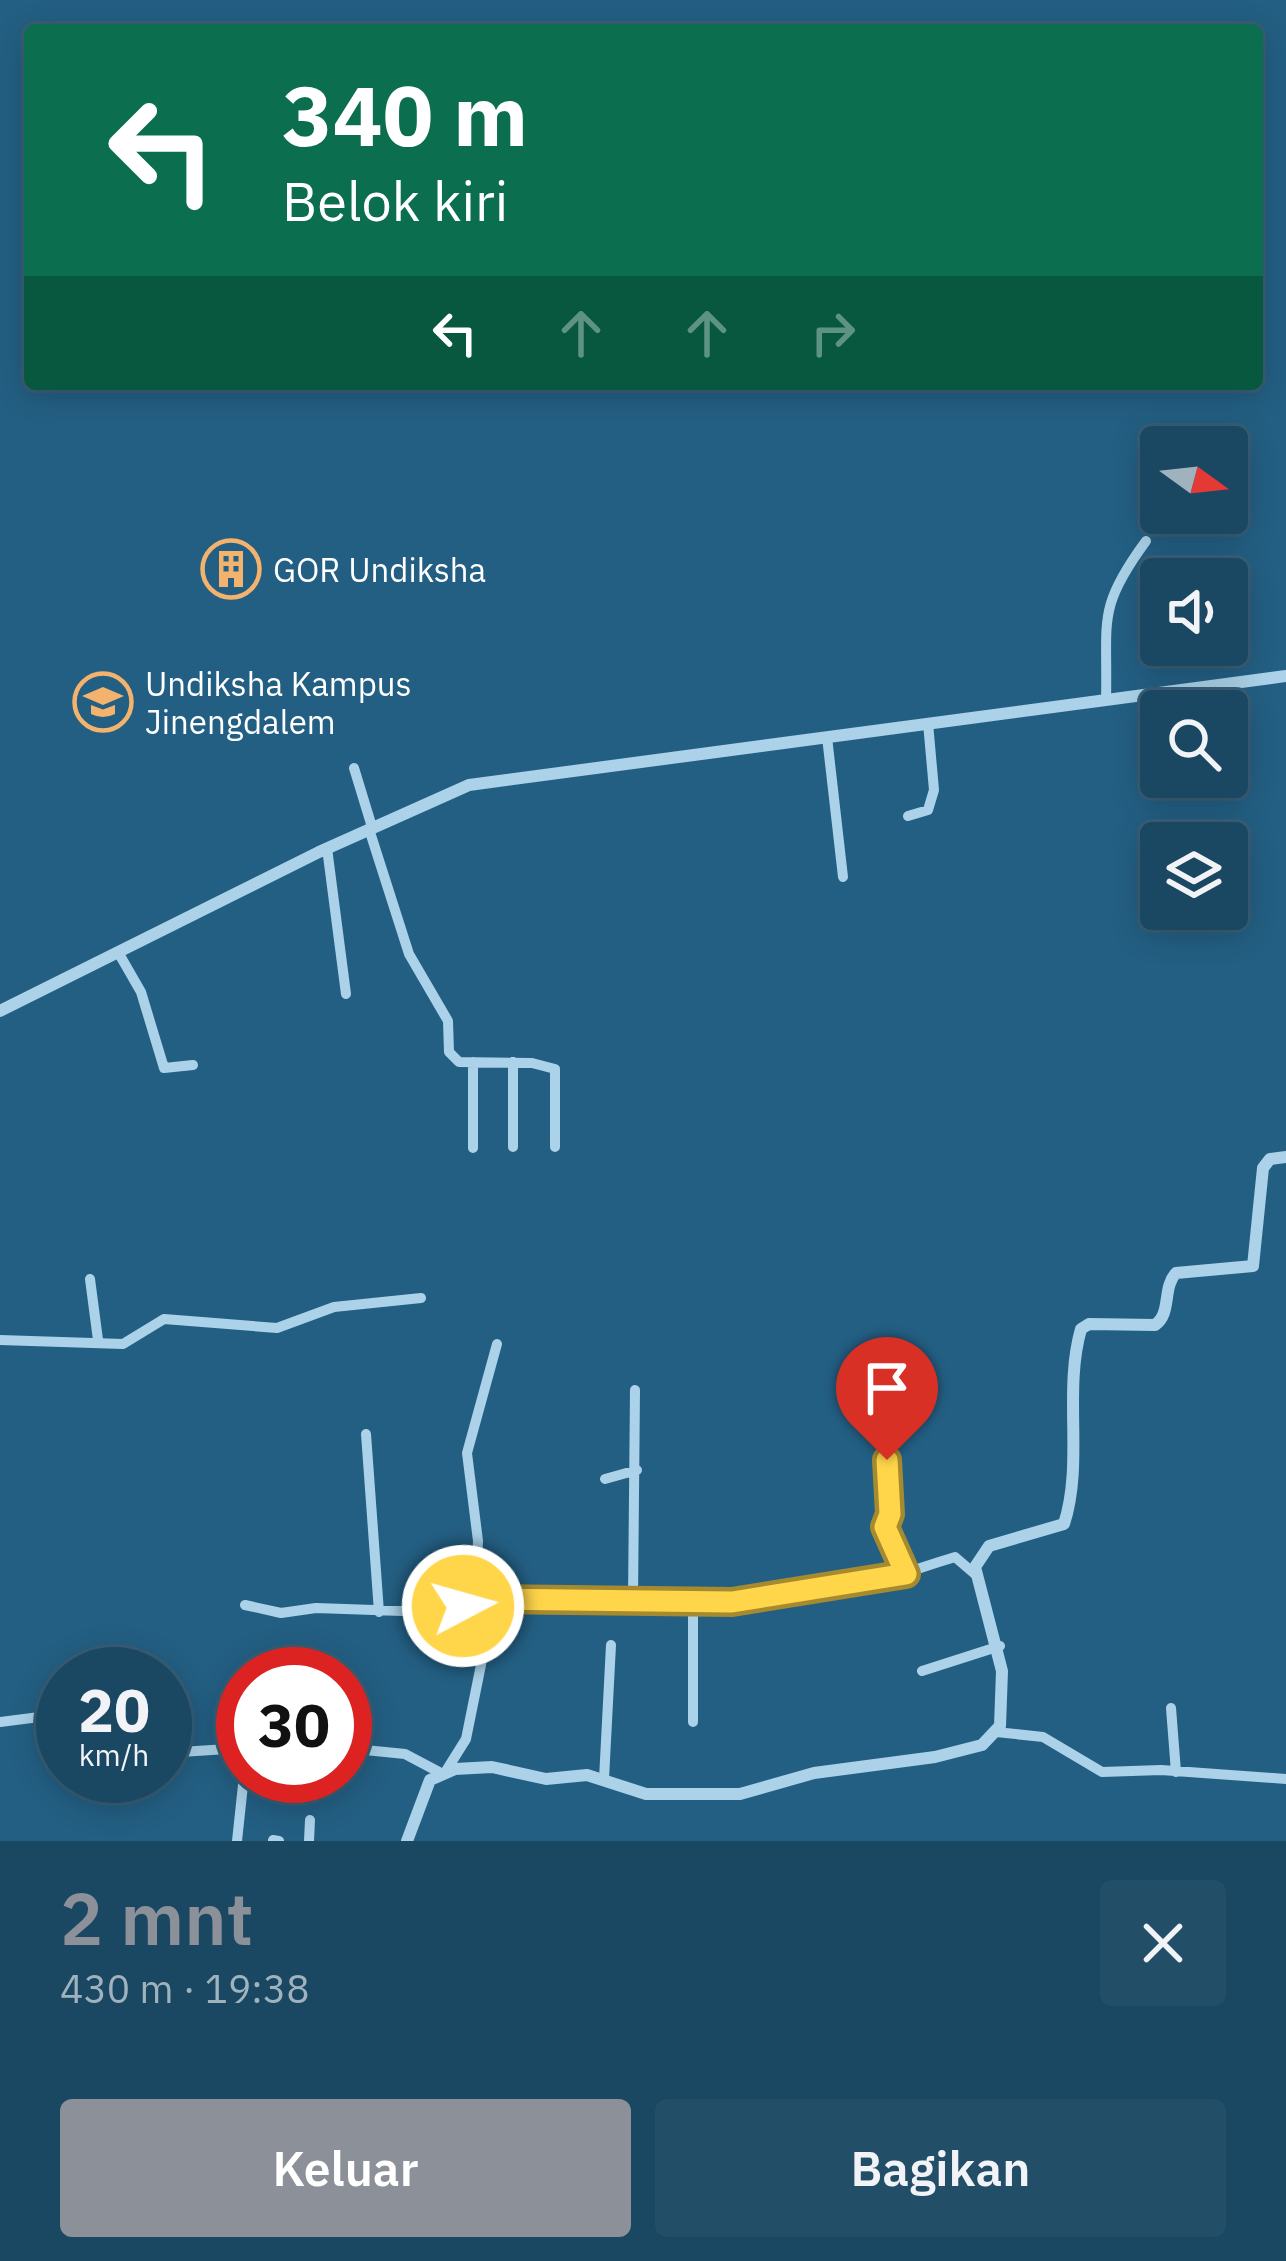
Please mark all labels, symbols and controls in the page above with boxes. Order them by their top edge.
text: 340 m [282,60,528,169]
icon: left [84,72,240,228]
text: Belok kiri [282,166,508,236]
icon: left [422,300,488,366]
icon: ahead [548,300,614,366]
icon: ahead [674,300,740,366]
icon: right [800,300,866,366]
north arrow [1140,426,1248,534]
map controls [1140,426,1248,930]
building icon: GOR Undiksha [200,538,262,600]
place label: GOR Undiksha [273,548,486,591]
button: sound [1140,558,1248,666]
place label: Undiksha Kampus Jinengdalem [145,662,412,743]
school or university icon: Undiksha Kampus Jinengdalem [72,671,134,733]
button: search [1140,690,1248,798]
button: layers [1140,822,1248,930]
pin [836,1337,938,1460]
icon: arrive [854,1355,920,1421]
position arrow [400,1543,526,1669]
speed limit sign: 30 [216,1647,372,1803]
text: 20 [78,1670,150,1749]
text: km/h [79,1735,149,1774]
text: 2 mnt [60,1871,253,1965]
button: close [1100,1880,1226,2006]
text: 430 m · 19:38 [60,1963,310,2014]
button: Keluar [60,2099,631,2237]
button: Bagikan [655,2099,1226,2237]

